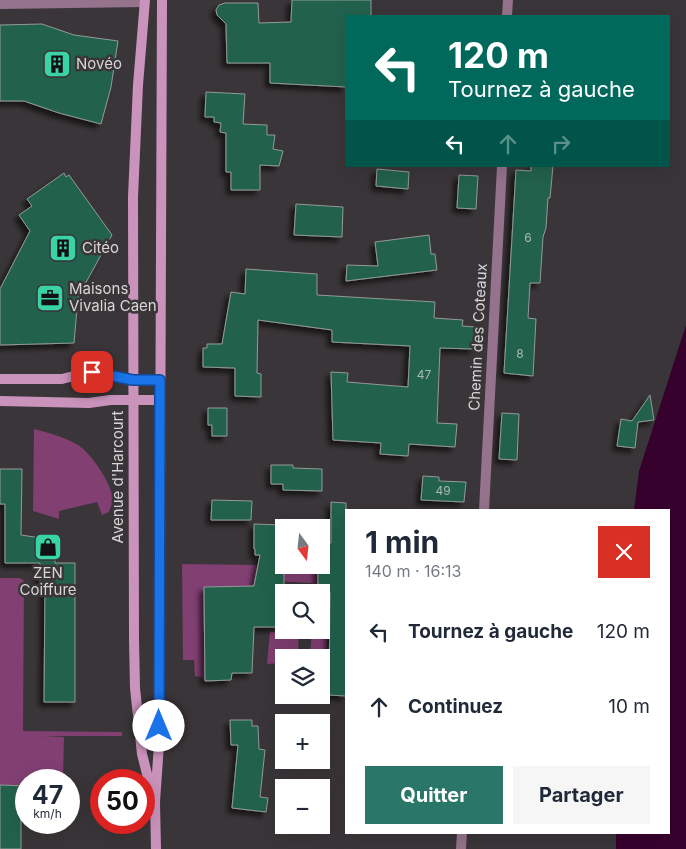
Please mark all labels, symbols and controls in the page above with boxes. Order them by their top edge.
text: 120 m [448,34,549,76]
icon: left [365,35,430,100]
building icon: Novéo [42,49,72,79]
place label: Novéo [76,54,122,73]
text: Tournez à gauche [448,76,635,102]
icon: left [441,130,469,158]
icon: ahead [494,130,522,158]
icon: right [547,130,575,158]
house number: 6 [524,230,532,245]
building icon: Citéo [48,233,78,263]
place label: Citéo [82,238,119,257]
street label: Chemin des Coteaux [464,263,491,411]
place label: Maisons Vivalia Caen [69,279,157,315]
office icon: Maisons Vivalia Caen [35,283,65,313]
house number: 8 [516,346,524,361]
pin [71,351,113,393]
icon: arrive [78,358,106,386]
house number: 47 [417,367,431,382]
street label: Avenue d'Harcourt [108,411,127,543]
house number: 49 [435,483,451,498]
north arrow [275,519,330,574]
map controls [275,519,330,834]
text: 1 min [365,524,439,560]
button: close [598,526,650,578]
shop icon: ZEN Coiffure [33,532,63,562]
text: 140 m · 16:13 [365,561,462,581]
place label: ZEN Coiffure [19,563,77,599]
button: search [275,584,330,639]
icon: left [365,618,393,646]
text: Tournez à gauche [408,620,573,643]
text: 120 m [597,620,650,643]
button: layers [275,649,330,704]
icon: ahead [365,693,393,721]
text: Continuez [408,695,503,718]
text: 10 m [608,695,650,718]
position arrow [132,699,184,751]
button: + [275,714,330,769]
button: Quitter [365,766,503,824]
button: Partager [513,766,650,824]
speed limit sign: 50 [90,769,155,834]
button: − [275,779,330,834]
text: 47 [32,780,63,810]
text: km/h [33,806,62,821]

